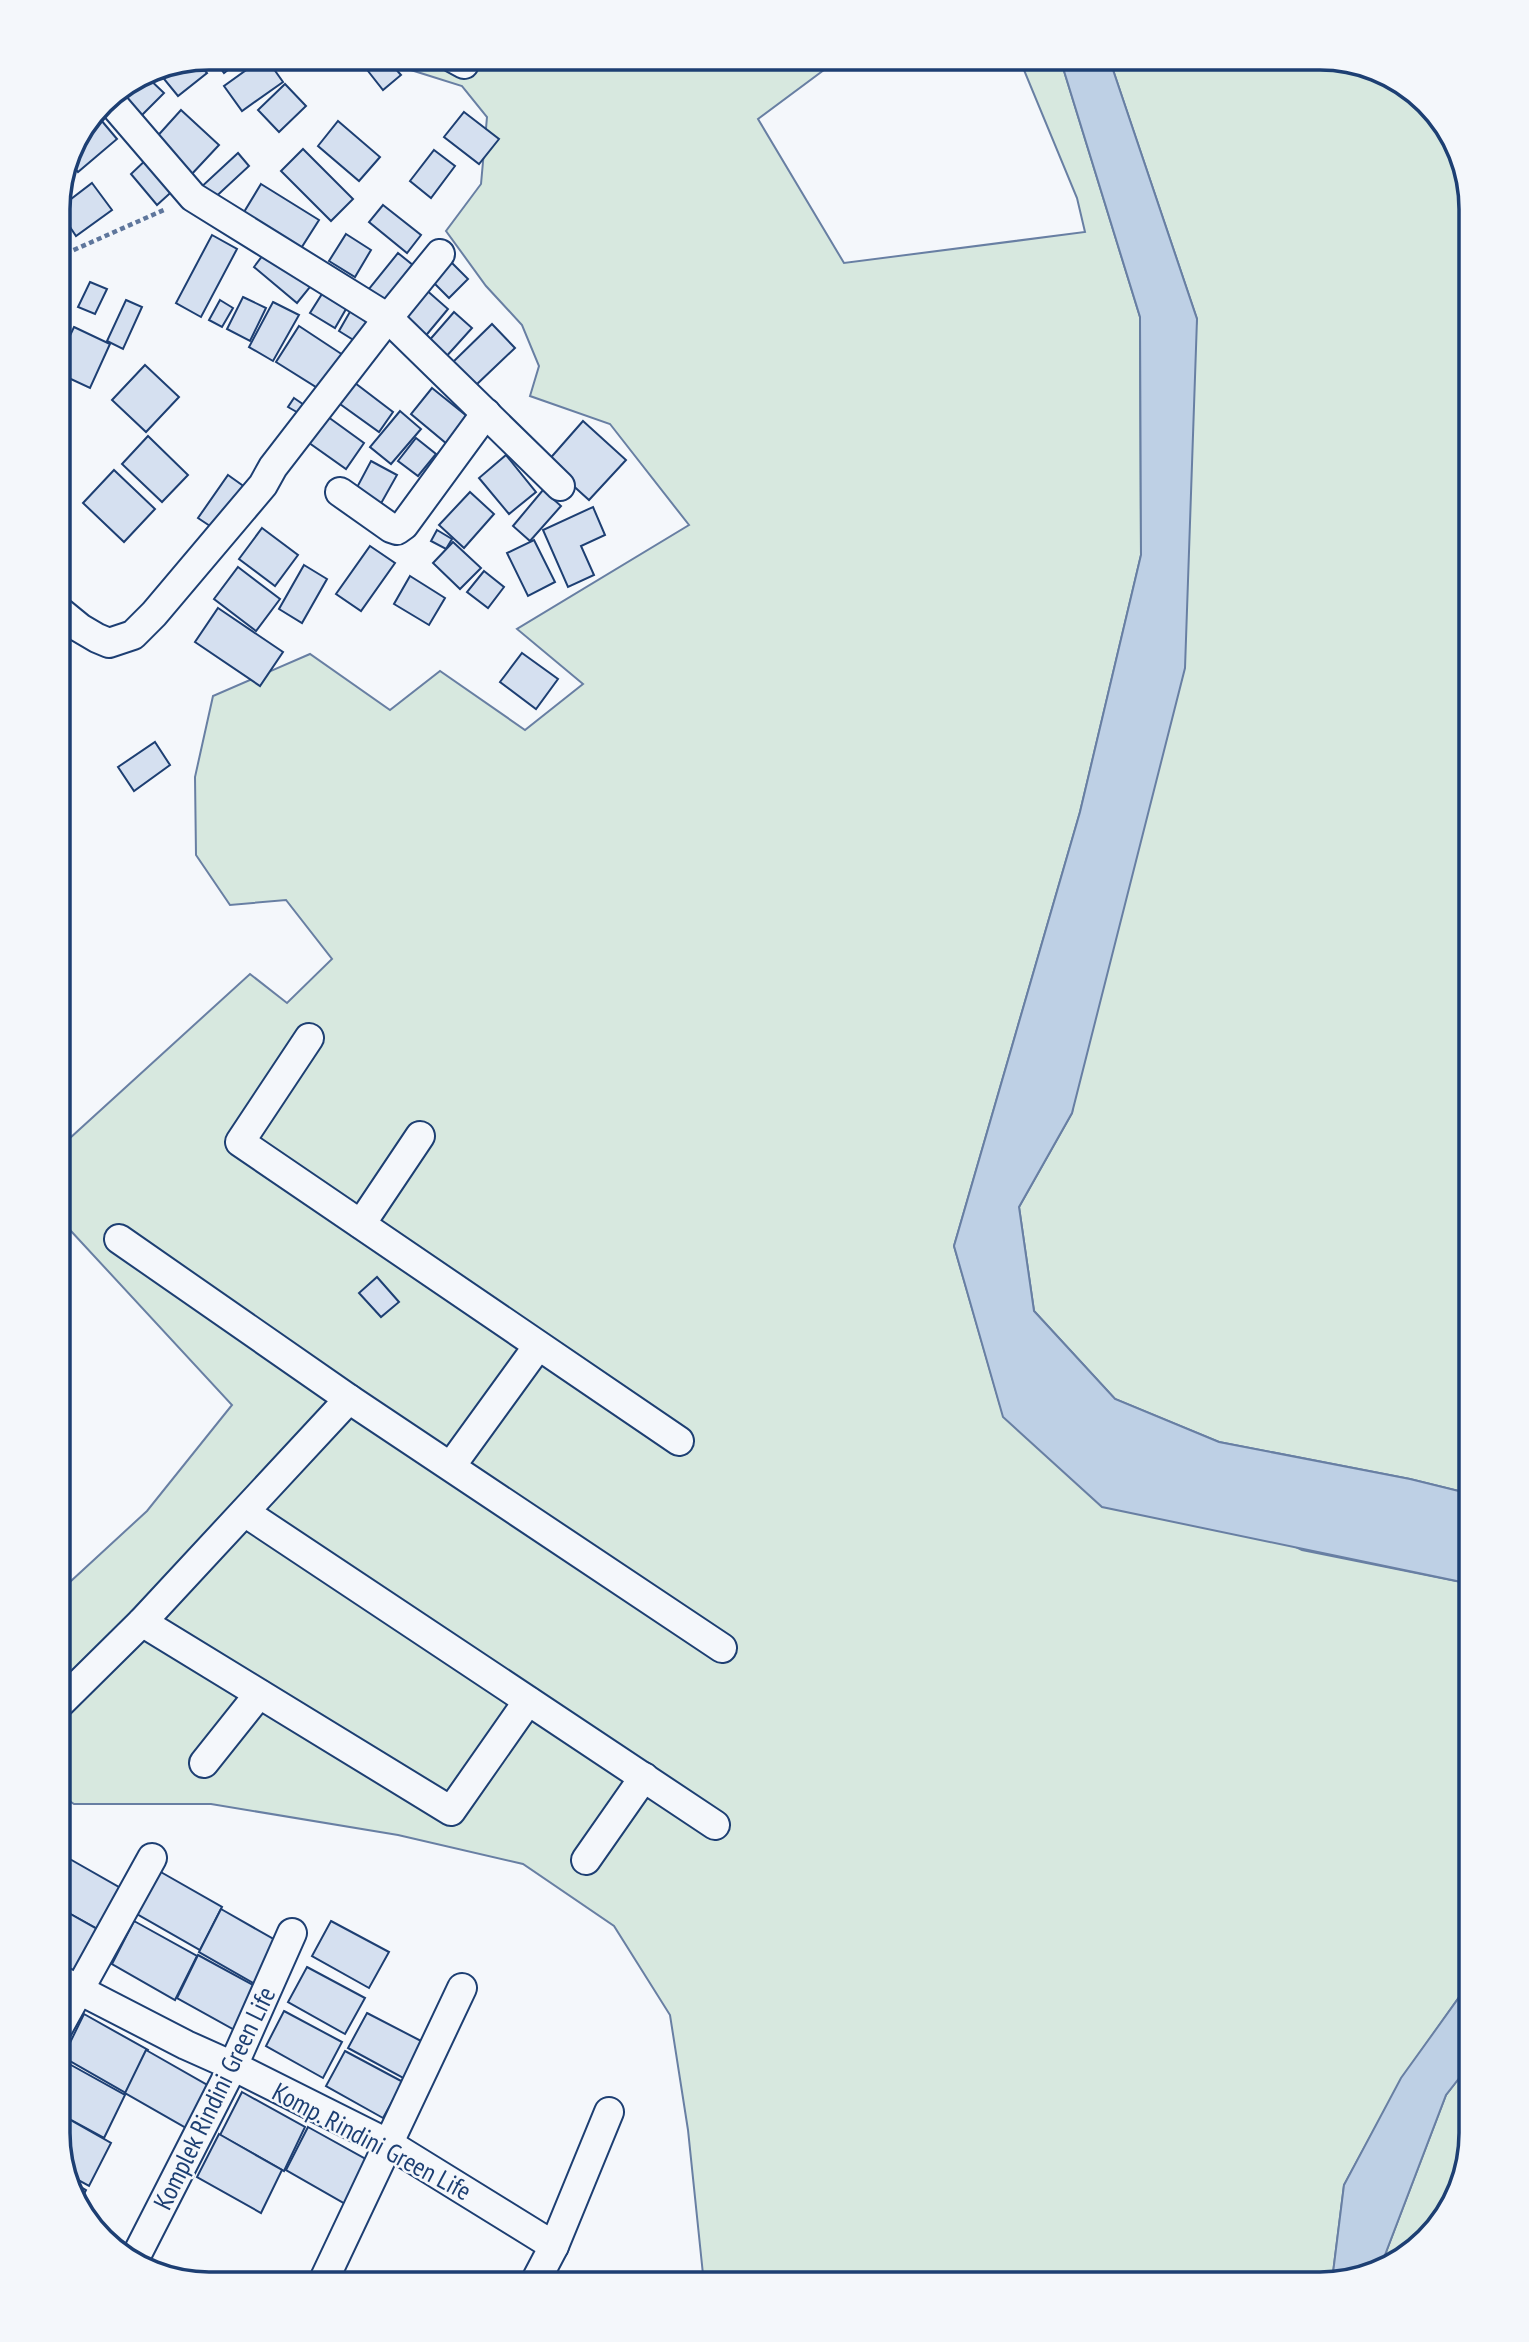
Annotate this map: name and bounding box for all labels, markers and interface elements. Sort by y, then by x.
street label: Komplek Rindini Green Life [146,1981,282,2215]
street label: Komp. Rindini Green Life [267,2075,477,2207]

